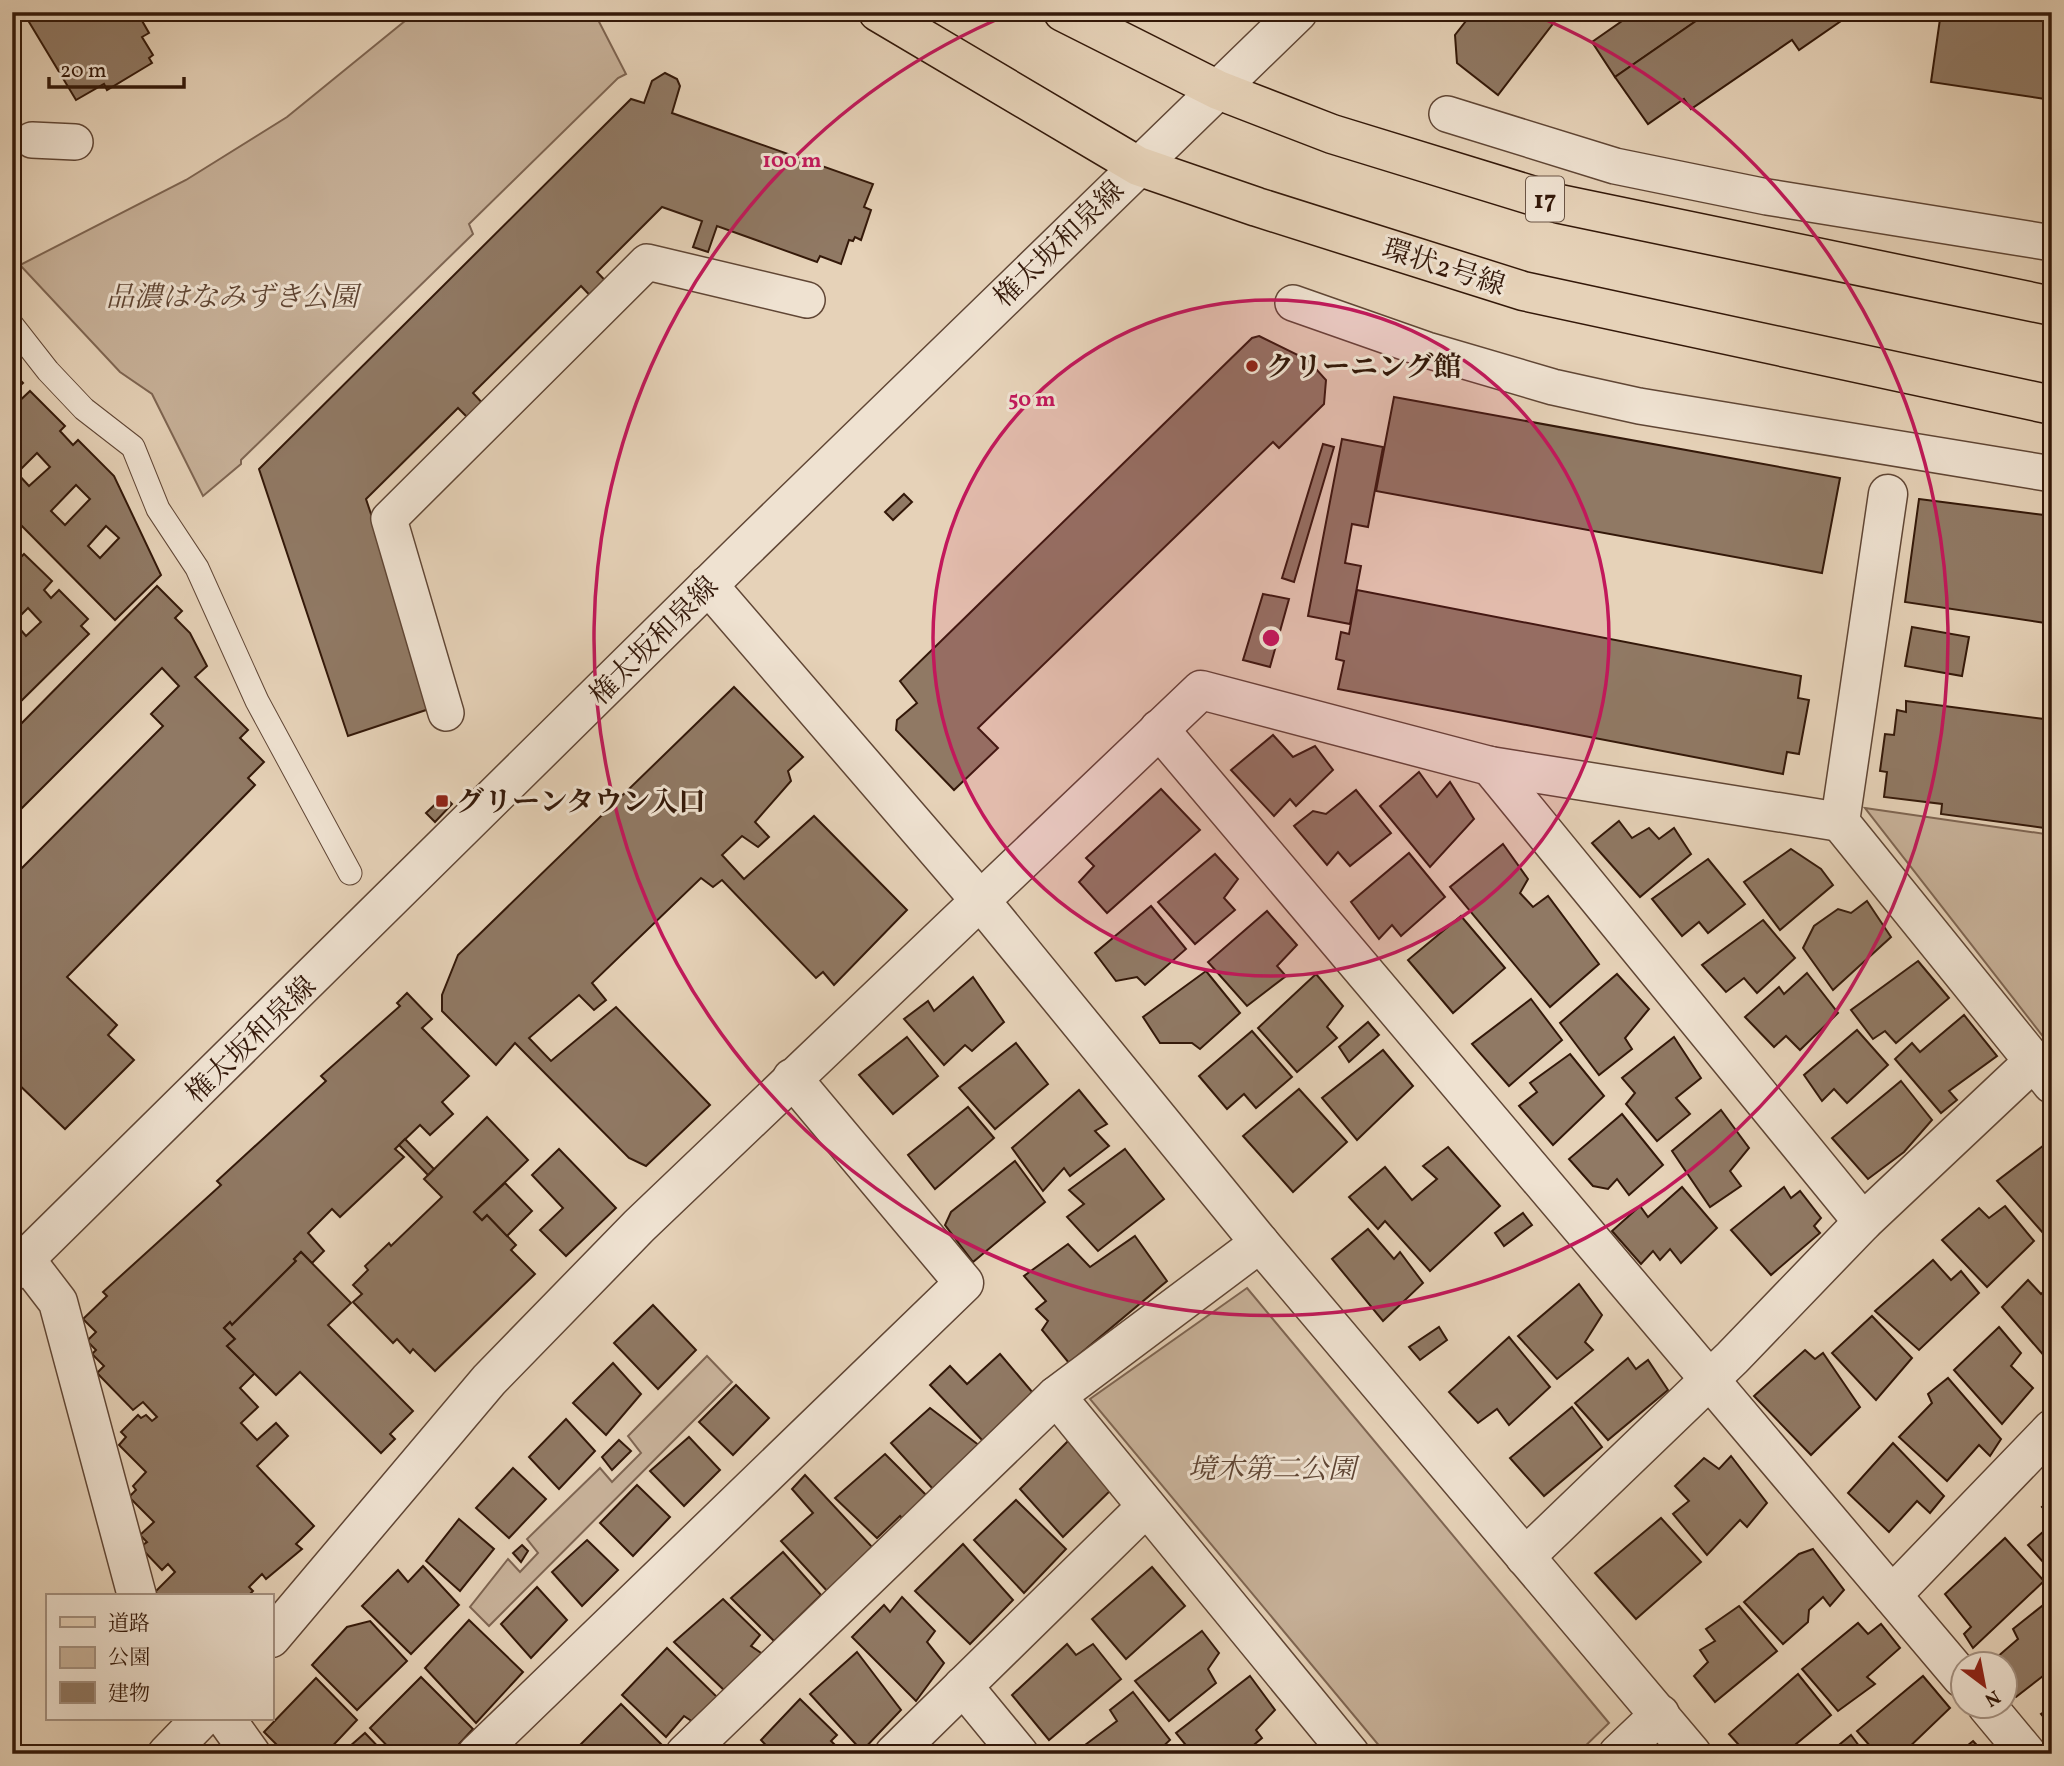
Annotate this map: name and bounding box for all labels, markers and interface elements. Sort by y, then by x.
scale bar [49,46,184,90]
text: 20 m [60,57,106,86]
text: 100 m [762,147,822,176]
street label: 権太坂和泉線 [986,172,1134,317]
road number: 17 [1526,176,1564,222]
street label: 環状2号線 [1377,230,1510,307]
park label: 品濃はなみずき公園 [106,279,362,318]
place label: クリーニング館 [1266,349,1461,388]
marker: クリーニング館 [1244,358,1260,374]
text: 50 m [1008,386,1056,415]
street label: 権太坂和泉線 [582,569,728,715]
centre of rings [1259,626,1283,650]
place label: グリーンタウン入口 [456,784,706,823]
marker: グリーンタウン入口 [434,793,450,809]
street label: 権太坂和泉線 [178,968,326,1113]
park label: 境木第二公園 [1188,1451,1360,1490]
legend [46,1594,273,1720]
text: 道路 [108,1610,150,1639]
text: 公園 [108,1644,150,1673]
north arrow [1948,1650,2018,1720]
text: 建物 [108,1680,150,1709]
text: N [1979,1683,2005,1713]

